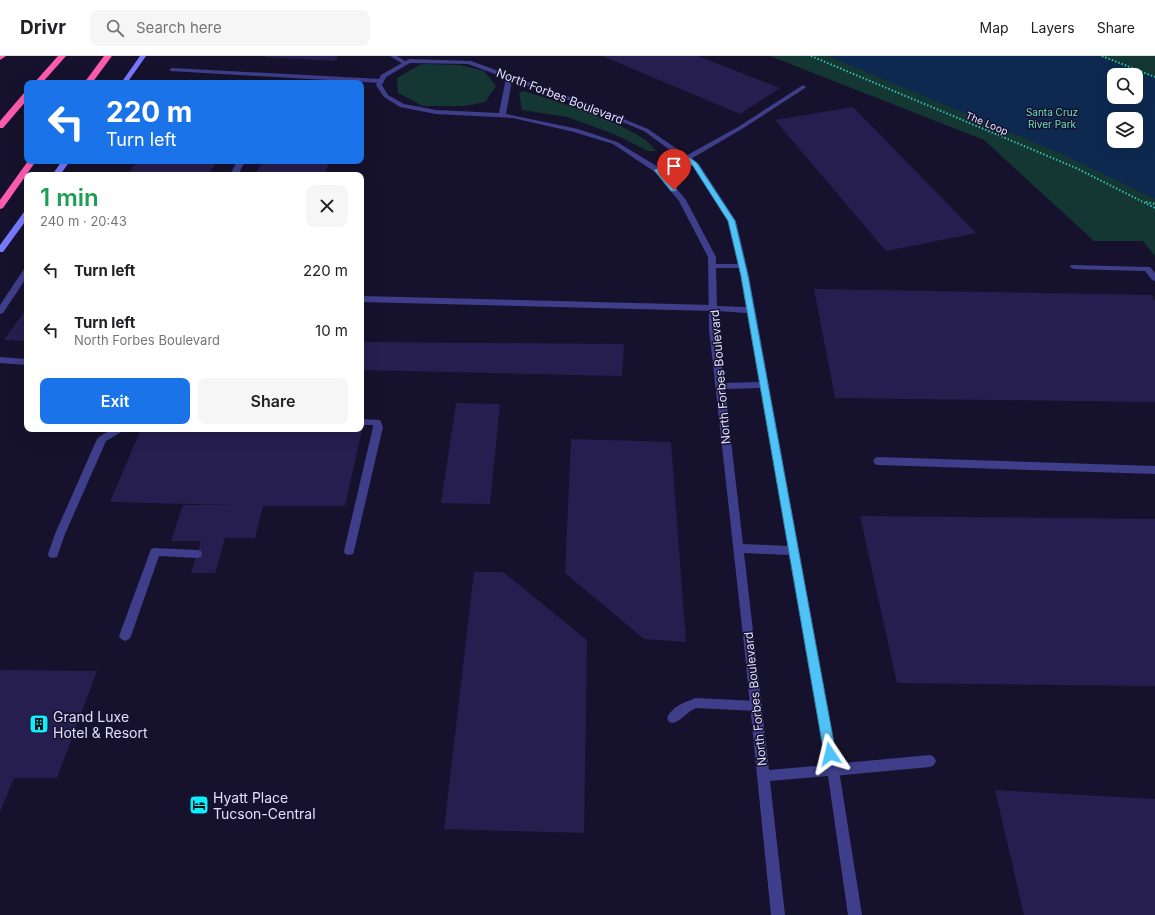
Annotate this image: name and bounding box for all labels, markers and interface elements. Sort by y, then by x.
search box [90,10,370,46]
text: Drivr [20,16,66,39]
icon: search [104,17,126,39]
text: Search here [136,18,222,37]
text: Map [980,19,1009,36]
text: Layers [1031,19,1075,36]
text: Share [1097,19,1135,36]
street label: North Forbes Boulevard [494,65,626,127]
map controls [1107,68,1143,148]
button: search [1107,68,1143,104]
text: 220 m [106,95,192,129]
icon: left [40,96,92,148]
park label: Santa Cruz River Park [1026,106,1078,130]
street label: The Loop [964,109,1010,137]
button: layers [1107,112,1143,148]
text: Turn left [106,129,176,150]
pin [657,149,691,190]
icon: arrive [663,155,685,177]
text: 1 min [40,183,99,212]
button: close [306,185,348,227]
text: 240 m · 20:43 [40,213,127,229]
icon: left [40,259,62,281]
text: Turn left [74,261,135,280]
text: 220 m [303,261,348,280]
street label: North Forbes Boulevard [707,309,733,445]
text: Turn left [74,313,135,332]
icon: left [40,319,62,341]
text: 10 m [315,321,348,340]
text: North Forbes Boulevard [74,332,220,348]
button: Exit [40,378,190,424]
button: Share [198,378,348,424]
street label: North Forbes Boulevard [740,631,770,767]
place label: Grand Luxe Hotel & Resort [53,708,148,741]
building icon: Grand Luxe Hotel & Resort [28,713,50,735]
position arrow [809,733,851,775]
place label: Hyatt Place Tucson-Central [213,789,316,822]
hotel icon: Hyatt Place Tucson-Central [188,794,210,816]

